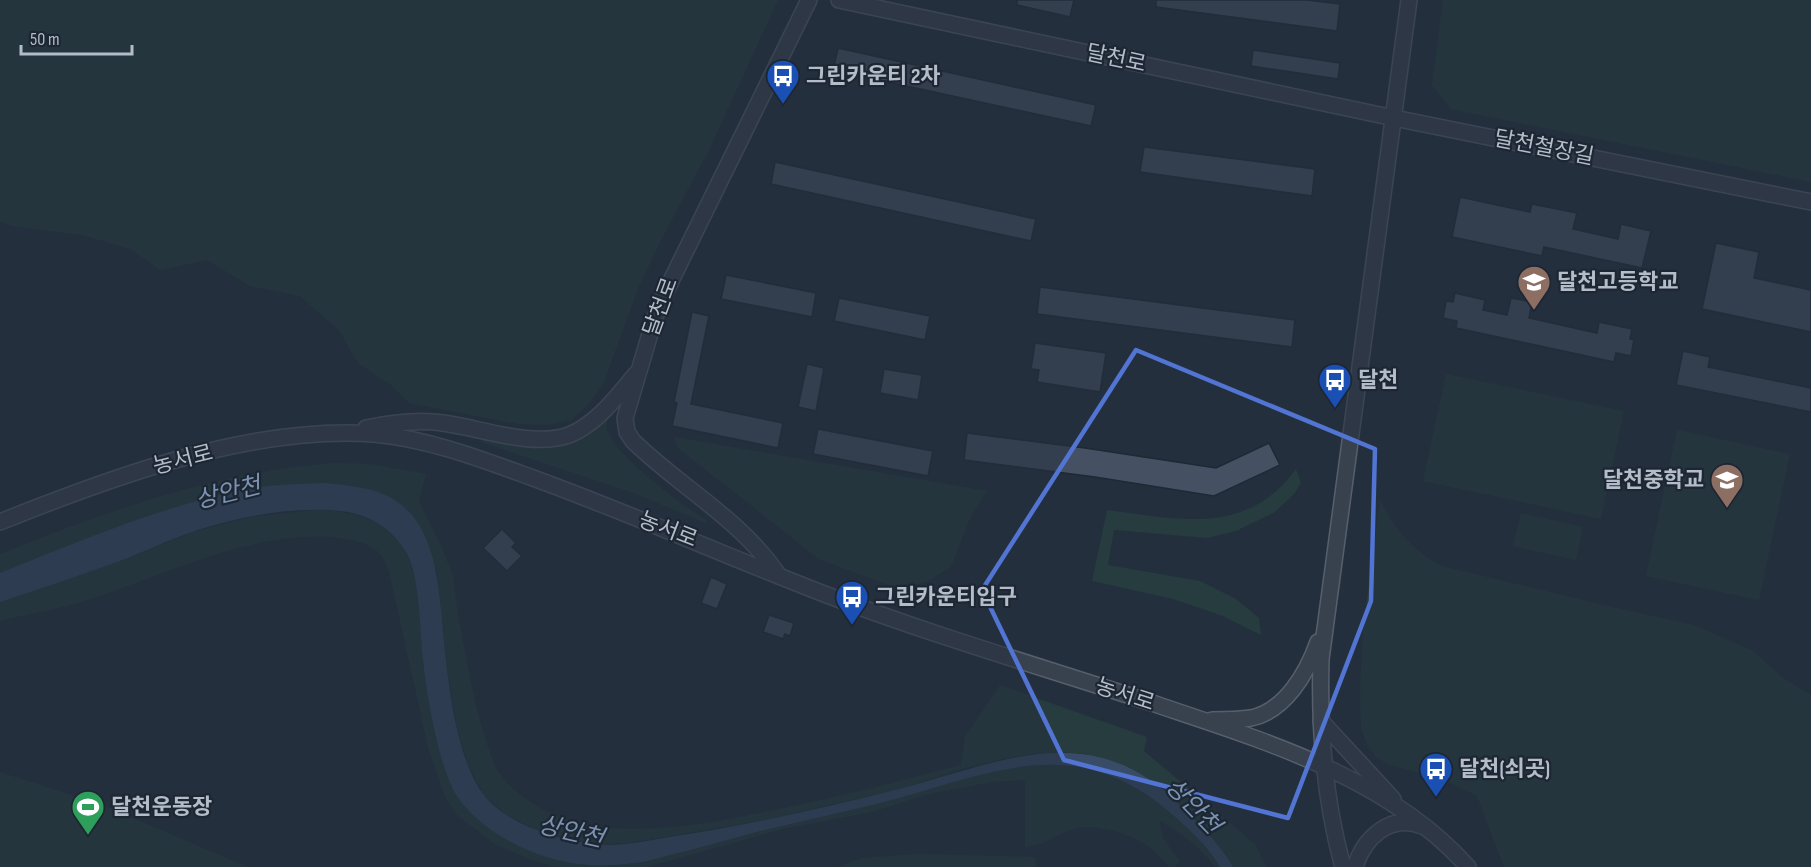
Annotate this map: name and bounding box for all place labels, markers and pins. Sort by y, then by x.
bus stop icon: 그린카운티 2차 [765,58,801,105]
place label: 그린카운티 2차 [806,63,941,90]
school or university icon: 달천고등학교 [1516,264,1552,311]
place label: 달천고등학교 [1557,269,1678,296]
bus stop icon: 달천 [1317,362,1353,409]
place label: 달천 [1358,367,1398,394]
school or university icon: 달천중학교 [1709,462,1745,509]
place label: 달천중학교 [1603,467,1704,494]
bus stop icon: 그린카운티입구 [834,579,870,626]
place label: 그린카운티입구 [875,584,1017,611]
bus stop icon: 달천(쇠곳) [1418,751,1454,798]
place label: 달천(쇠곳) [1459,756,1550,783]
sports icon: 달천운동장 [70,789,106,836]
place label: 달천운동장 [111,794,212,821]

